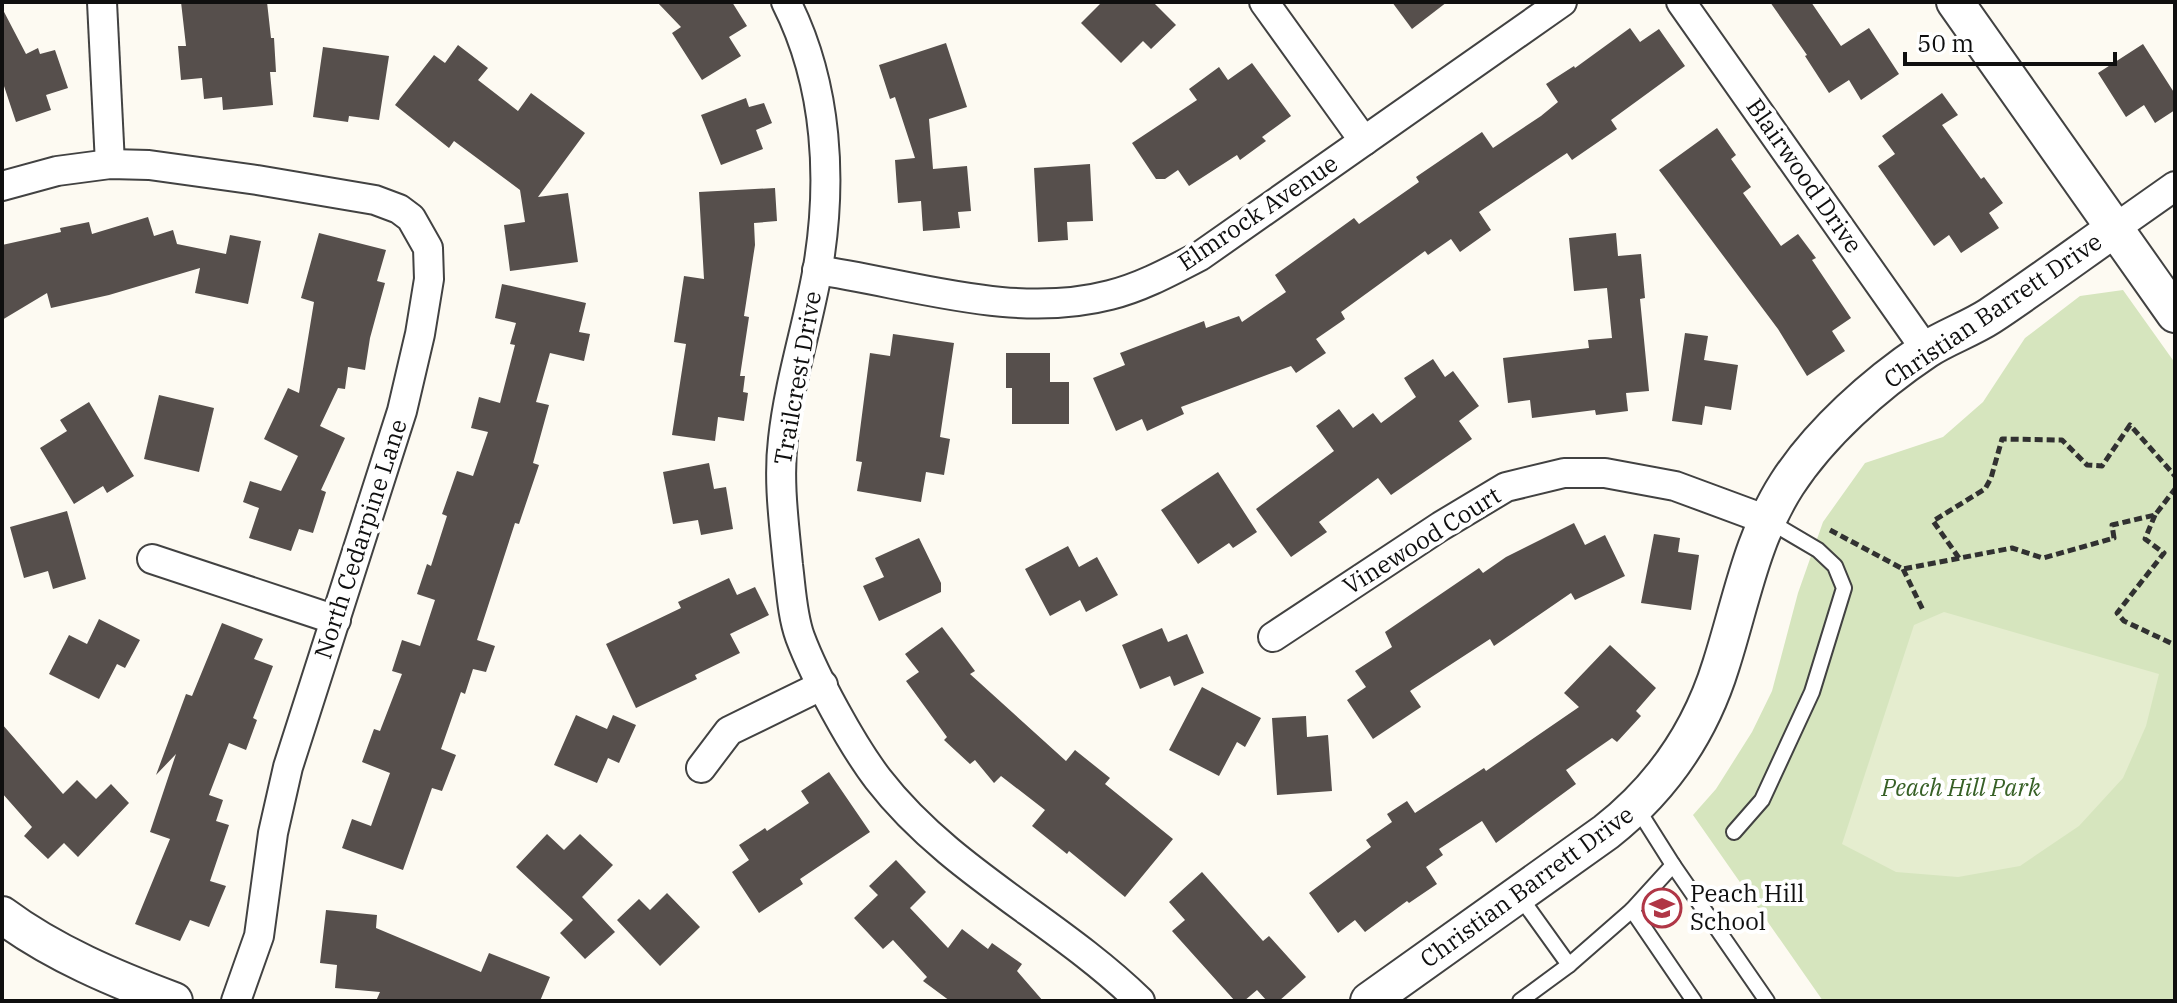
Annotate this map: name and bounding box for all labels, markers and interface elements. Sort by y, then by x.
scale bar [1905,16,2115,66]
text: 50 m [1917,27,1974,59]
street label: Blairwood Drive [1739,92,1870,259]
street label: Elmrock Avenue [1171,147,1344,277]
street label: Christian Barrett Drive [1877,225,2108,395]
street label: Trailcrest Drive [766,288,828,467]
street label: North Cedarpine Lane [306,415,414,663]
street label: Vinewood Court [1336,479,1506,602]
park label: Peach Hill Park [1880,771,2041,803]
street label: Christian Barrett Drive [1413,798,1640,975]
place label: Peach Hill School [1690,877,1805,937]
school or university icon: Peach Hill School [1641,887,1683,929]

